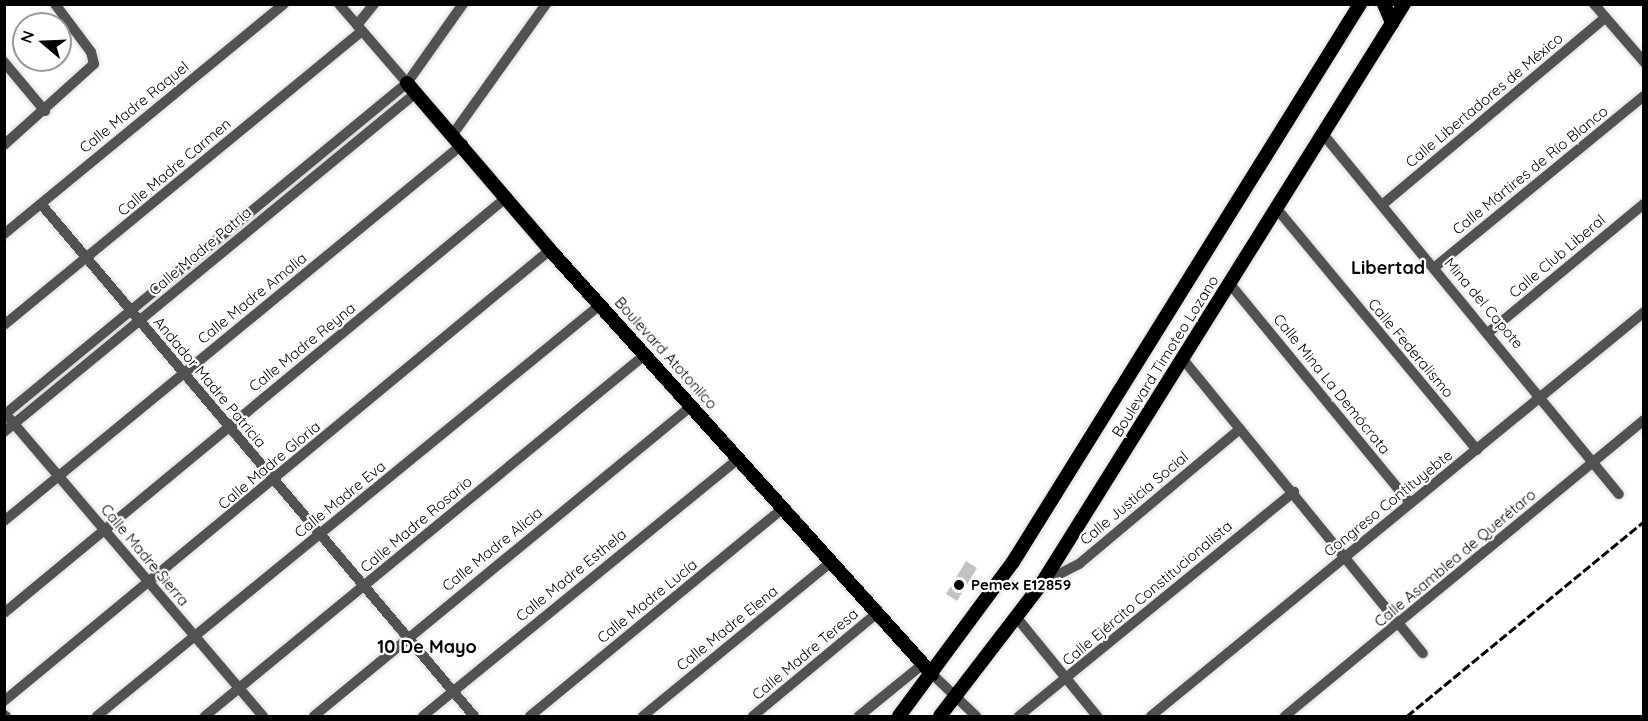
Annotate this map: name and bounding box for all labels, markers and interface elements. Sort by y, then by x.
north arrow [12,12,72,72]
text: N [15,28,38,46]
street label: Calle Libertadores de México [1402,29,1566,171]
street label: Calle Madre Raquel [76,57,192,157]
street label: Calle Mártires de Río Blanco [1449,102,1611,238]
street label: Calle Madre Carmen [114,114,234,220]
street label: Calle Madre Patria [145,203,255,299]
street label: Calle Club Liberal [1505,211,1609,301]
street label: Calle Madre Amalia [194,249,310,347]
street label: Mina del Capote [1441,254,1527,352]
district label: Libertad [1351,257,1425,279]
street label: Boulevard Timoteo Lozano [1108,272,1222,440]
street label: Boulevard Atotonilco [611,293,721,413]
street label: Calle Federalismo [1364,295,1458,401]
street label: Calle Madre Reyna [245,299,359,395]
street label: Calle Mina La Demócrata [1270,310,1394,458]
street label: Andador Madre Patricia [150,313,270,451]
street label: Calle Madre Gloria [214,417,324,513]
street label: Congreso Contituyebte [1320,446,1456,560]
street label: Calle Justicia Social [1076,447,1192,549]
street label: Calle Madre Eva [291,457,389,541]
street label: Calle Madre Rosario [357,472,475,576]
street label: Calle Asamblea de Querétaro [1371,485,1539,631]
street label: Calle Madre Sierra [97,500,193,610]
street label: Calle Madre Alicia [438,503,546,595]
street label: Calle Ejército Constitucionalista [1058,517,1236,669]
street label: Calle Madre Esthela [512,525,630,625]
street label: Calle Madre Lucía [593,555,701,647]
place label: Pemex E12859 [971,576,1071,594]
marker: Pemex E12859 [952,578,966,592]
street label: Calle Madre Elena [673,582,781,674]
street label: Calle Madre Teresa [748,604,862,704]
district label: 10 De Mayo [377,636,477,658]

